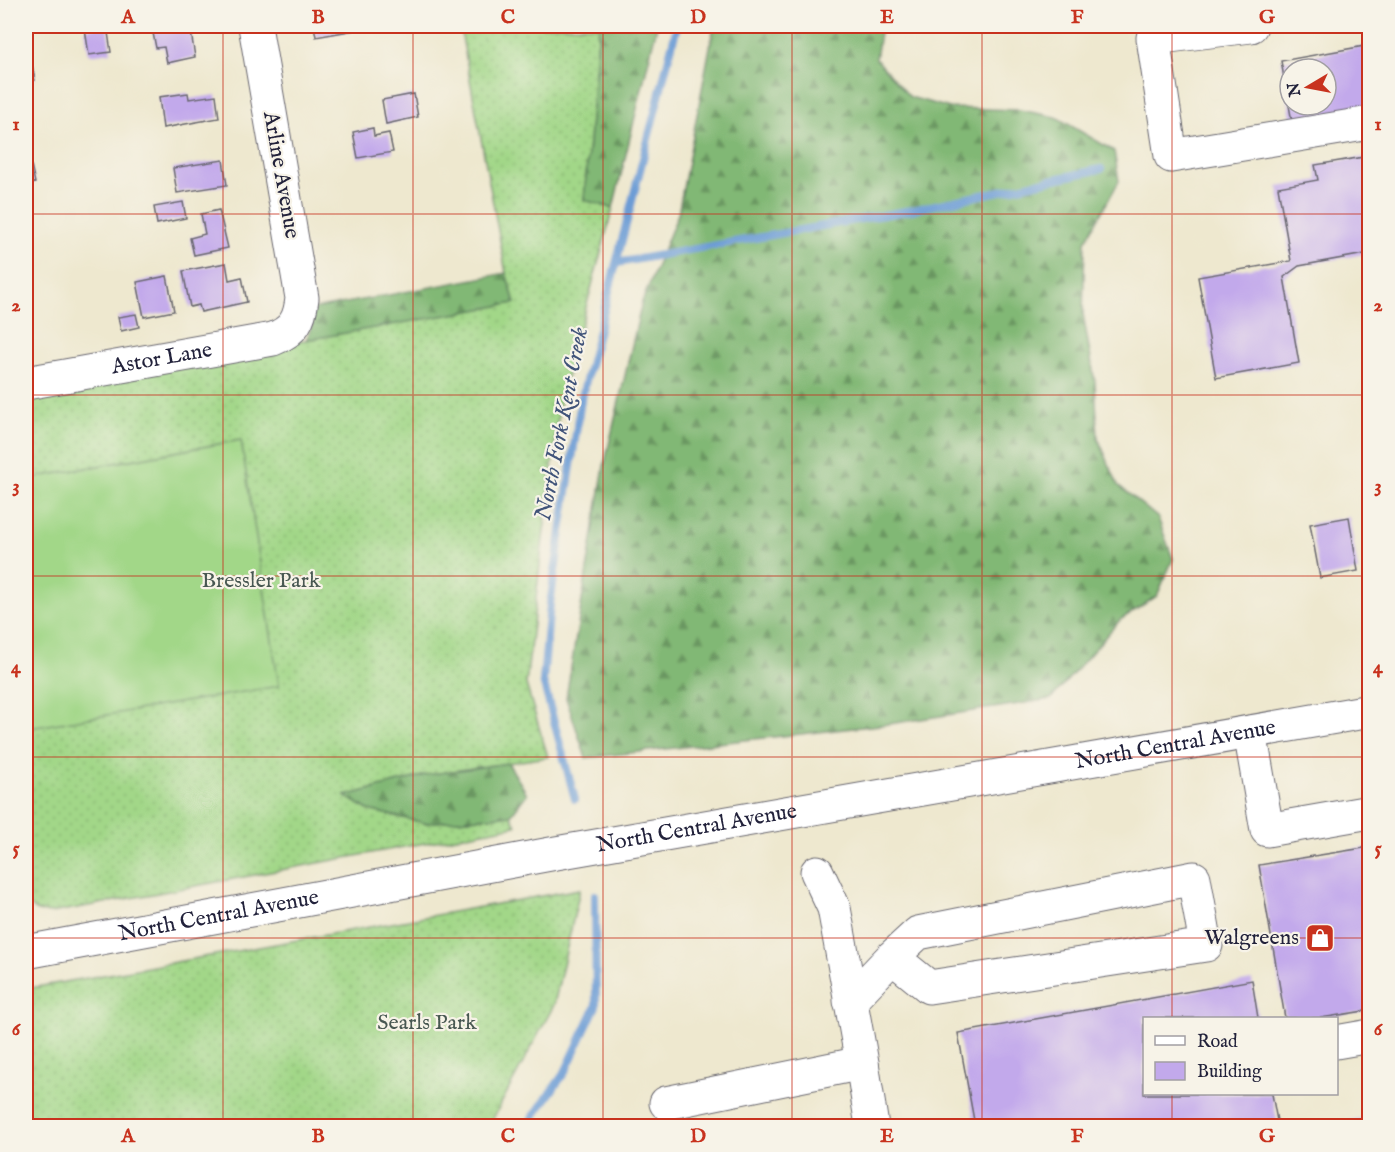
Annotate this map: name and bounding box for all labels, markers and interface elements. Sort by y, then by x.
text: A [120,5,136,30]
text: B [311,5,325,30]
text: C [501,5,515,30]
text: D [690,5,706,30]
text: E [880,5,894,30]
text: F [1071,5,1084,30]
text: G [1259,5,1276,30]
north arrow [1278,57,1338,117]
text: N [1284,81,1306,99]
street label: Arline Avenue [256,108,306,241]
text: 1 [12,112,20,137]
text: 1 [1374,112,1382,137]
text: 2 [11,293,21,318]
text: 2 [1373,293,1383,318]
water label: North Fork Kent Creek [528,324,596,523]
street label: Astor Lane [108,336,214,382]
text: 3 [12,474,20,499]
text: 3 [1374,474,1382,499]
park label: Bressler Park [202,567,321,595]
text: 4 [11,655,22,680]
text: 4 [1373,655,1384,680]
street label: North Central Avenue [1073,714,1278,776]
street label: North Central Avenue [594,797,799,860]
text: 5 [12,836,20,861]
text: 5 [1374,836,1382,861]
street label: North Central Avenue [116,884,321,948]
shop icon: Walgreens [1304,922,1336,954]
place label: Walgreens [1204,924,1299,952]
park label: Searls Park [377,1009,477,1037]
text: 6 [12,1017,22,1042]
legend [1143,1017,1338,1095]
text: 6 [1374,1017,1384,1042]
text: Road [1197,1031,1238,1054]
text: Building [1197,1061,1262,1084]
text: A [120,1124,136,1149]
text: B [311,1124,325,1149]
text: C [501,1124,515,1149]
text: D [690,1124,706,1149]
text: E [880,1124,894,1149]
text: F [1071,1124,1084,1149]
text: G [1259,1124,1276,1149]

